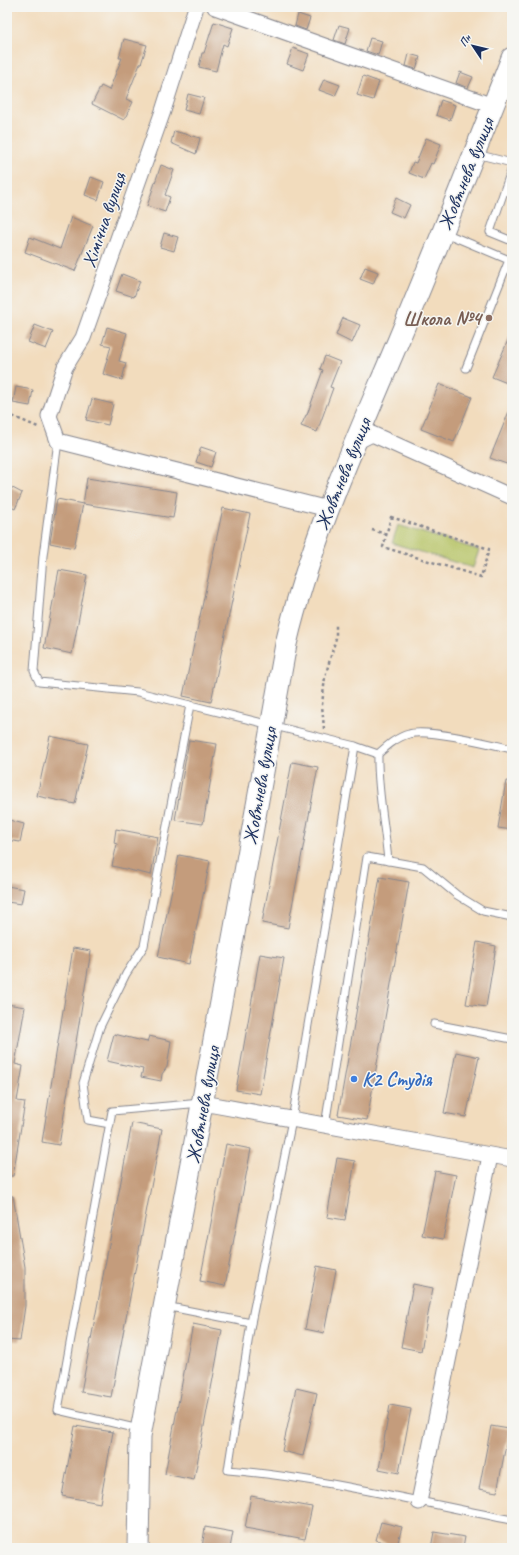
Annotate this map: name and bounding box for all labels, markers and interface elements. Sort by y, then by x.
north arrow [453,26,493,66]
text: Пн [456,31,474,49]
street label: Жовтнева вулиця [432,112,501,234]
street label: Хімічна вулиця [76,169,132,271]
place label: Школа №4 [403,306,484,331]
marker: Школа №4 [484,313,494,323]
street label: Жовтнева вулиця [309,412,378,534]
street label: Жовтнева вулиця [237,723,283,847]
street label: Жовтнева вулиця [180,1042,226,1166]
place label: К2 Студiя [362,1067,433,1092]
marker: К2 Студiя [349,1074,359,1084]

